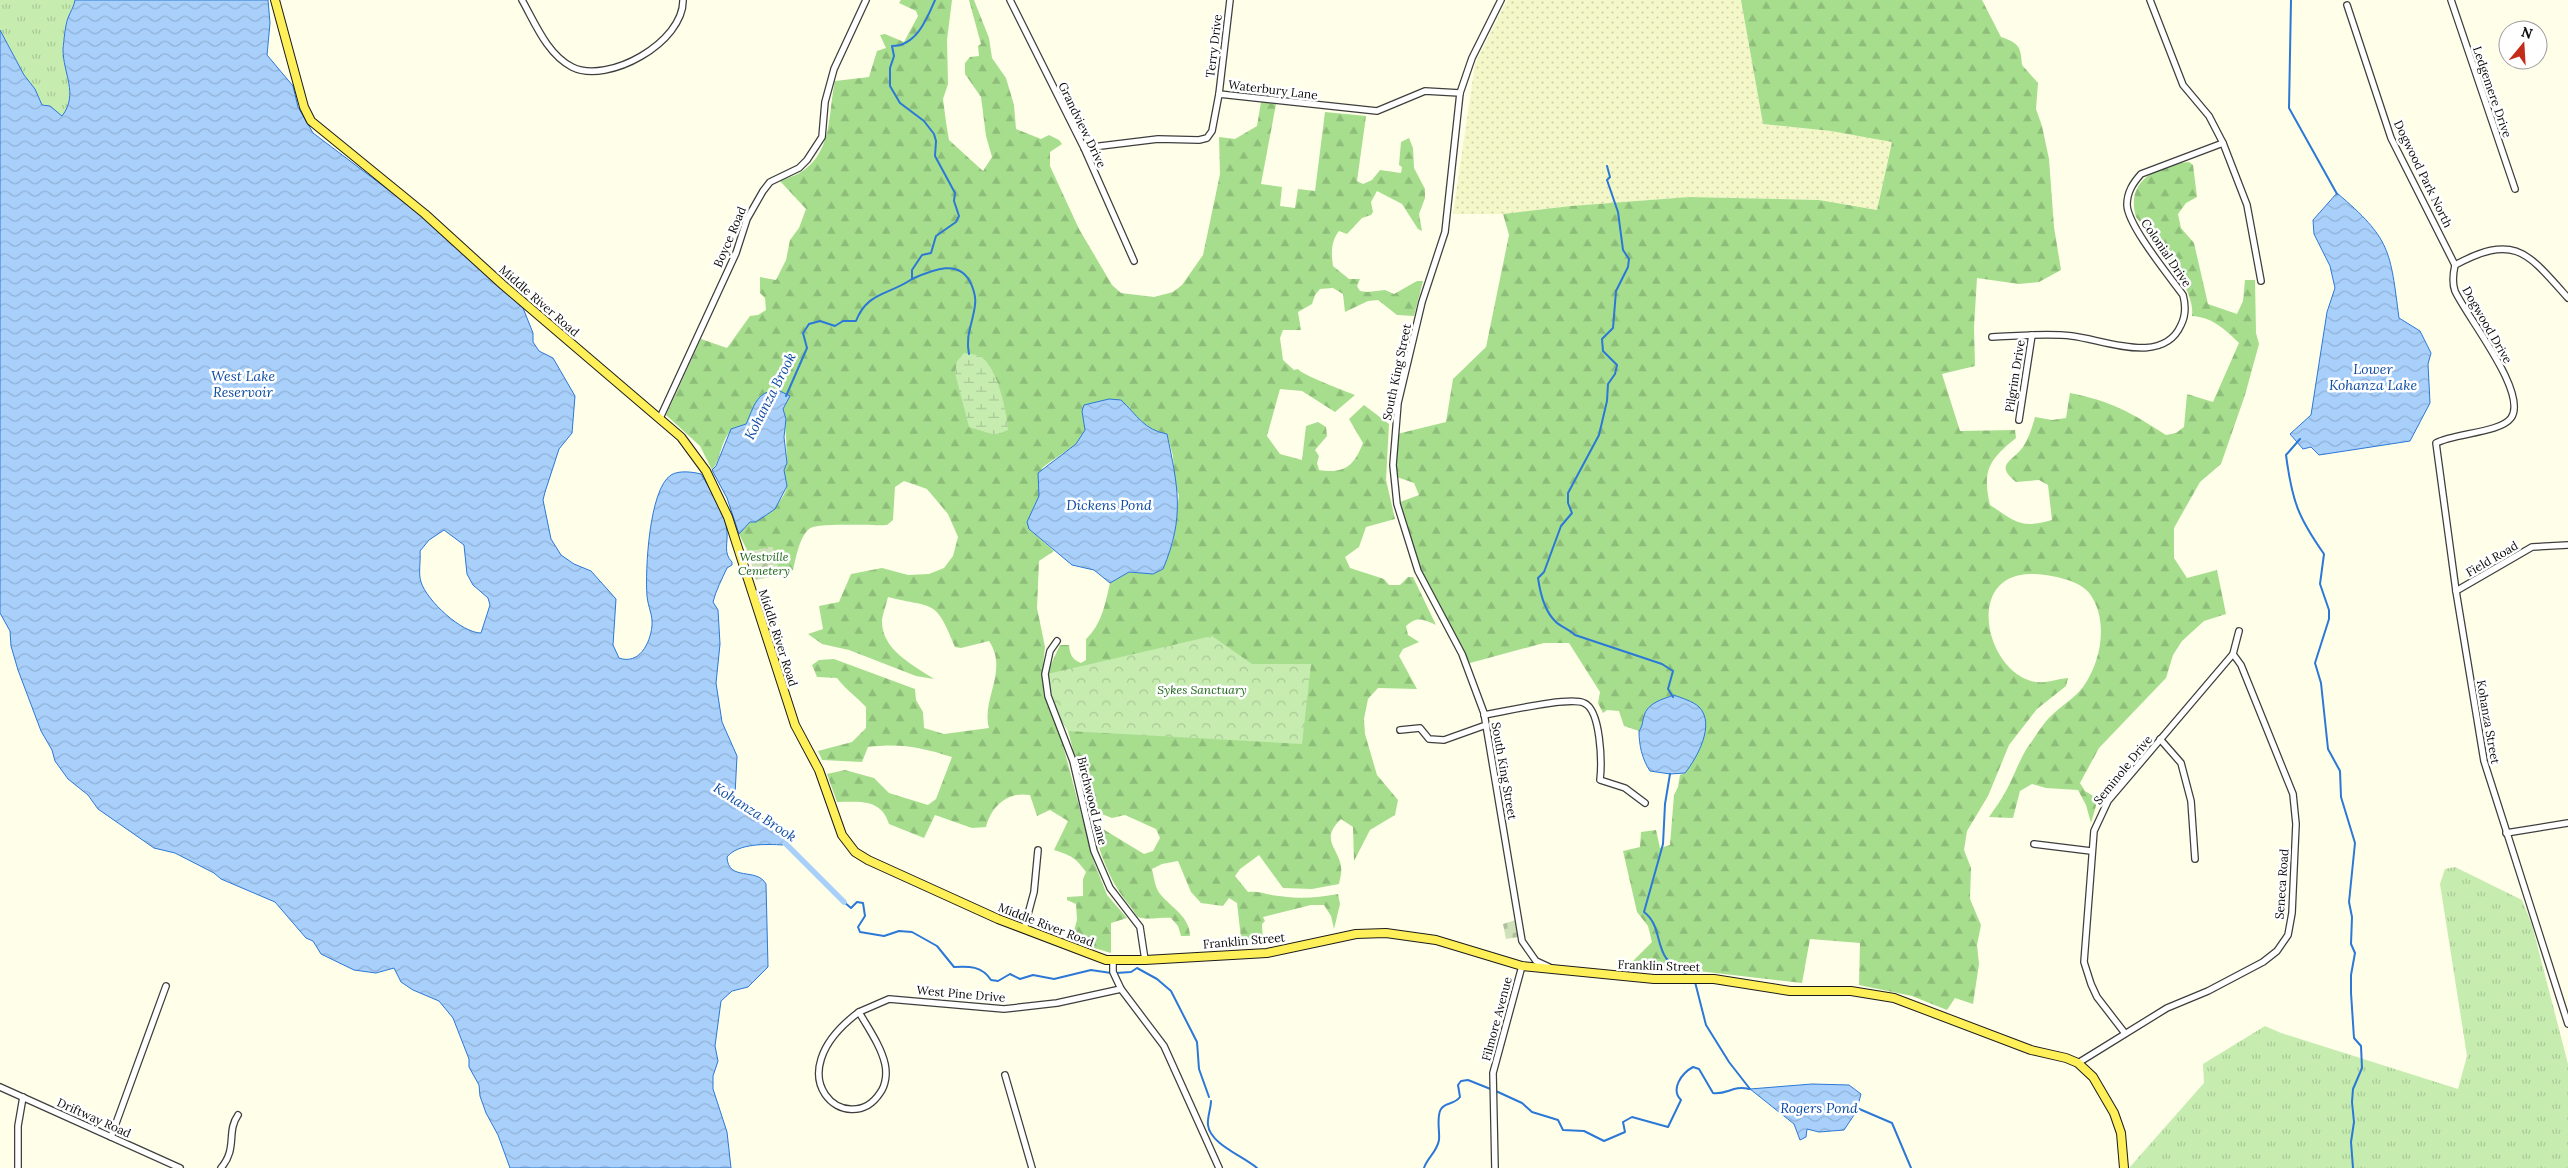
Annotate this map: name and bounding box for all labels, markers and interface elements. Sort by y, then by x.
street label: Terry Drive [1202,13,1225,78]
north arrow [2498,20,2548,70]
text: N [2519,22,2535,43]
street label: Ledgemere Drive [2470,44,2515,140]
street label: Waterbury Lane [1227,77,1319,102]
street label: Grandview Drive [1055,79,1110,171]
street label: Dogwood Park North [2391,118,2456,230]
street label: Boyce Road [710,204,749,269]
street label: Colonial Drive [2138,216,2195,290]
street label: Middle River Road [496,262,582,340]
street label: Dogwood Drive [2459,284,2516,366]
street label: South King Street [1379,322,1414,422]
street label: Pilgrim Drive [2001,338,2028,413]
water label: Kohanza Brook [740,349,800,443]
water label: Lower Kohanza Lake [2329,360,2417,394]
water label: West Lake Reservoir [211,367,275,401]
water label: Dickens Pond [1066,496,1152,514]
street label: Field Road [2463,538,2521,580]
park label: Westville Cemetery [738,549,790,578]
street label: Middle River Road [756,587,801,688]
street label: Kohanza Street [2474,679,2503,766]
park label: Sykes Sanctuary [1157,682,1247,697]
street label: South King Street [1489,721,1521,821]
street label: Seminole Drive [2090,732,2155,807]
street label: Birchwood Lane [1074,755,1111,847]
water label: Kohanza Brook [710,779,800,845]
street label: Seneca Road [2272,848,2291,920]
street label: Middle River Road [996,899,1096,950]
street label: Franklin Street [1202,929,1286,952]
street label: Franklin Street [1617,957,1701,974]
street label: Filmore Avenue [1478,975,1515,1063]
street label: West Pine Drive [916,982,1006,1005]
street label: Driftway Road [55,1095,134,1141]
water label: Rogers Pond [1780,1099,1858,1117]

